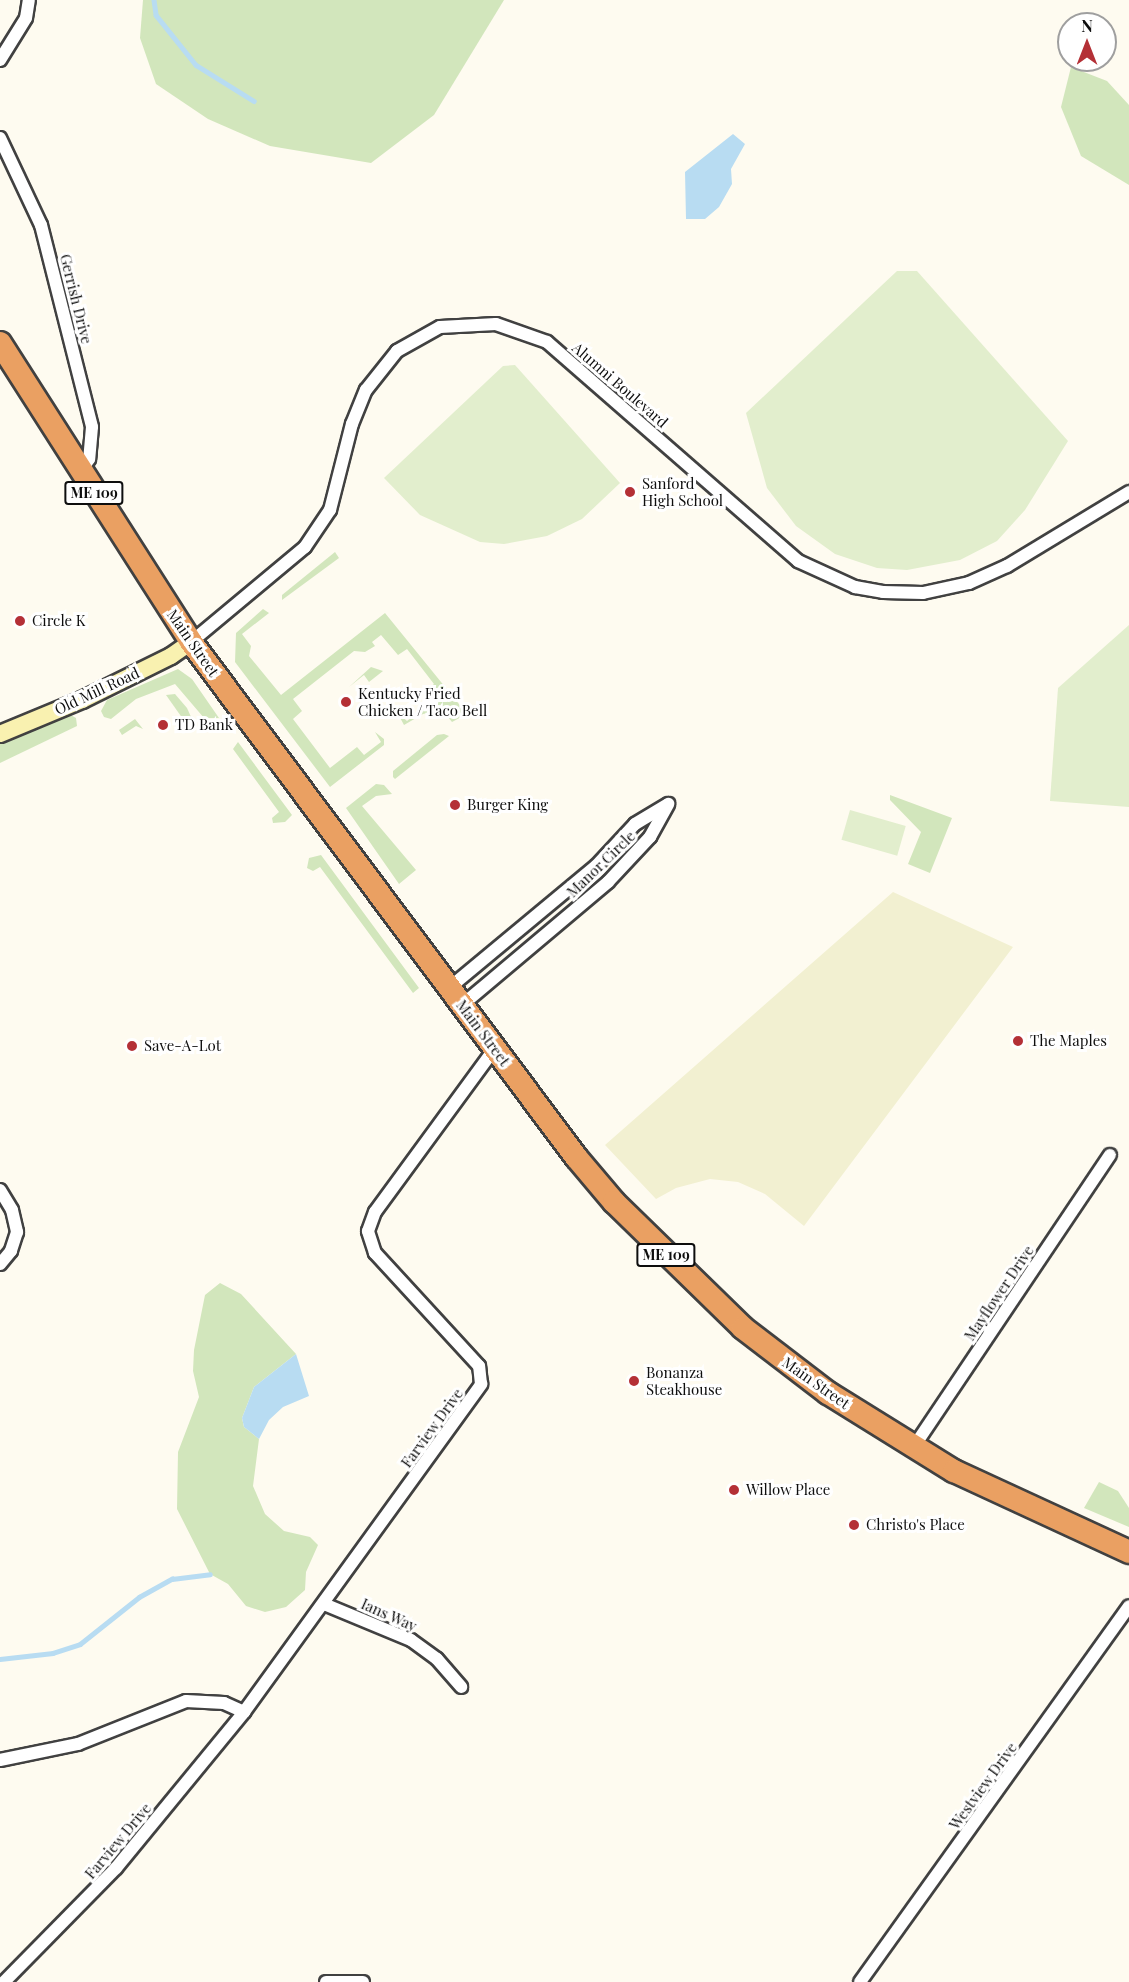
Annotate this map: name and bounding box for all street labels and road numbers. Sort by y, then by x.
street label: Gerrish Drive [56,252,96,346]
street label: Alumni Boulevard [569,339,671,431]
road number: ME 109 [64,482,124,504]
street label: Main Street [163,606,223,680]
street label: Old Mill Road [52,664,142,718]
street label: Manor Circle [563,827,639,901]
street label: Main Street [452,997,514,1069]
street label: Mayflower Drive [960,1242,1038,1344]
road number: ME 109 [636,1244,696,1266]
street label: Main Street [779,1353,853,1413]
street label: Farview Drive [397,1385,467,1471]
street label: Ians Way [358,1595,420,1635]
street label: Westview Drive [945,1739,1021,1833]
street label: Farview Drive [81,1799,155,1883]

